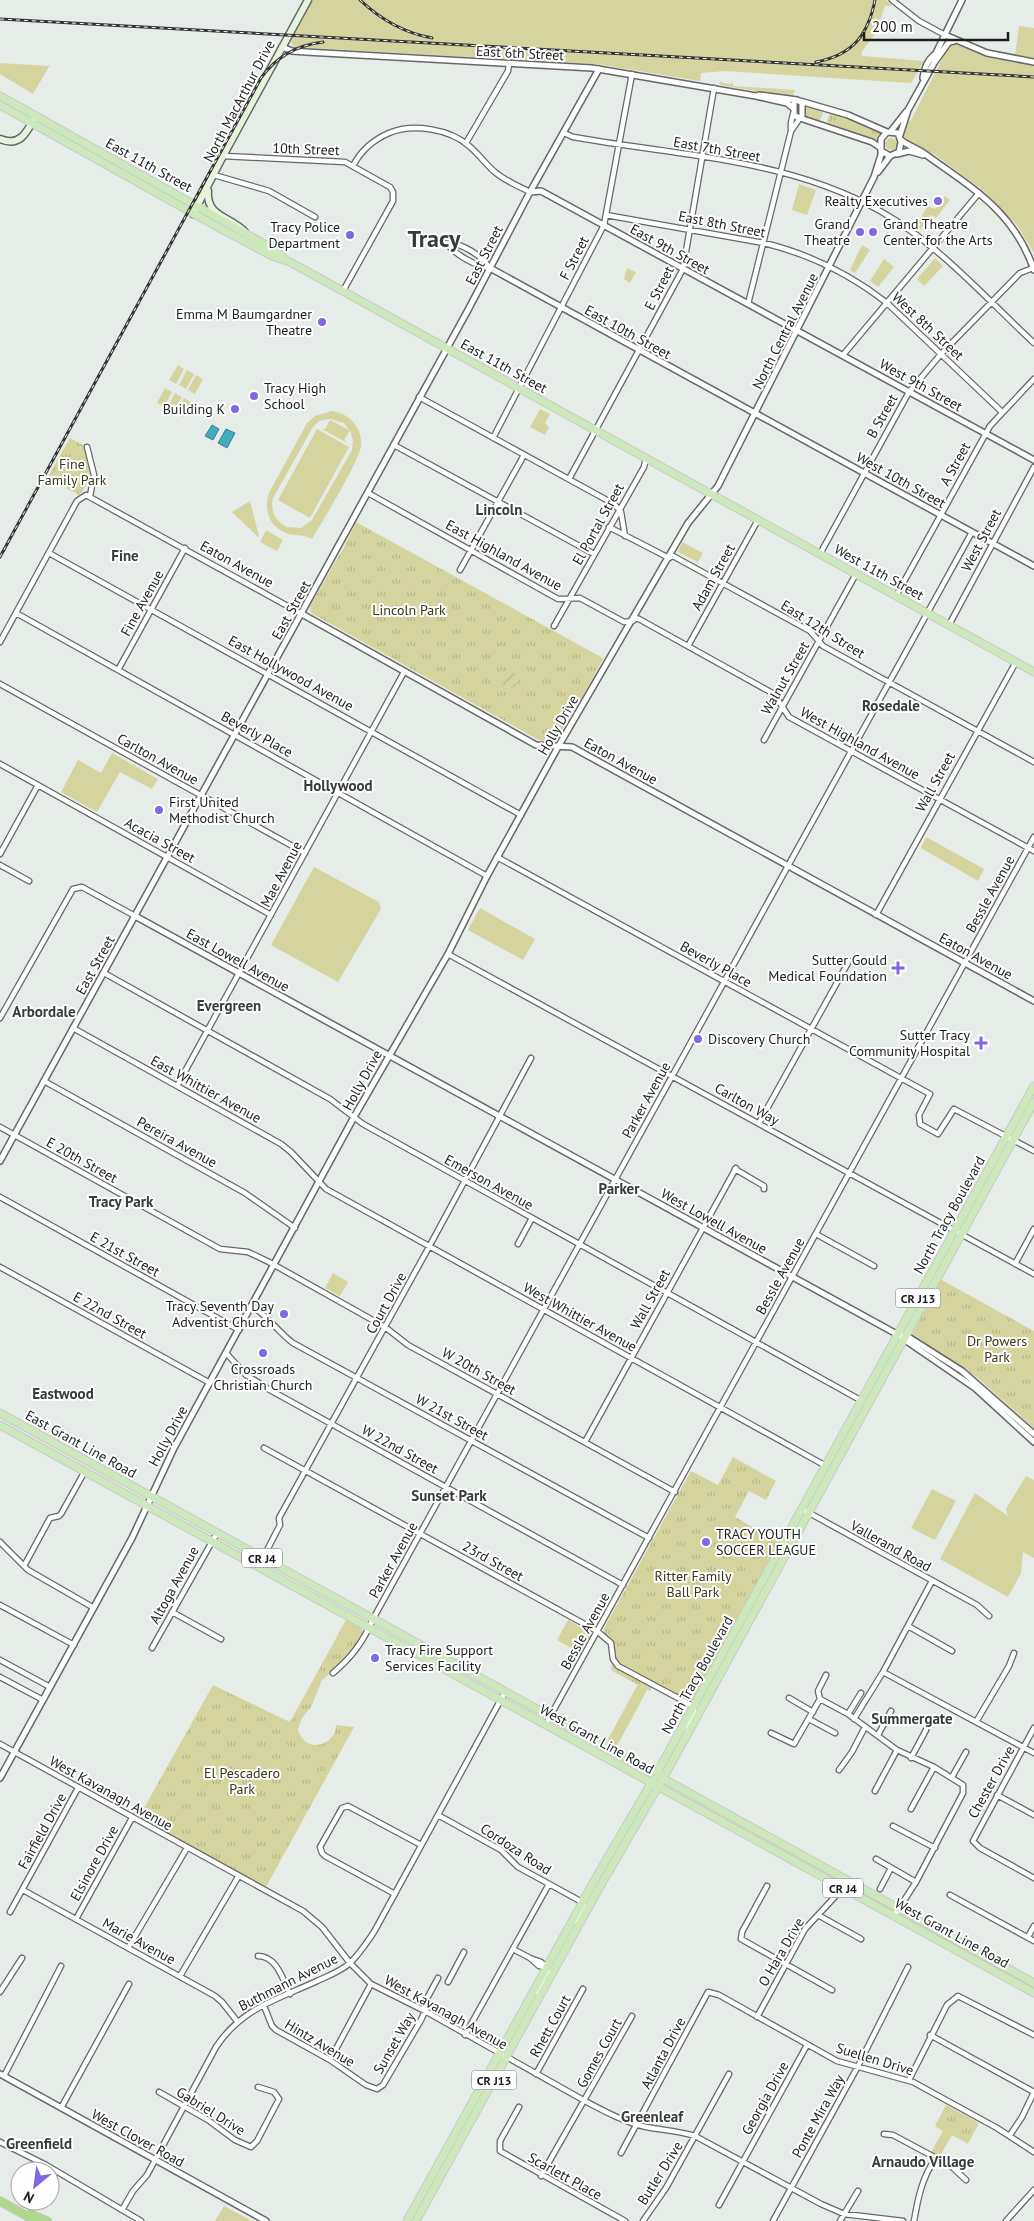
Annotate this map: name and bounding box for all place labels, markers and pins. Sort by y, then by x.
place label: Realty Executives [824,192,928,210]
marker: Realty Executives [932,195,944,207]
place label: Grand Theatre [804,215,850,249]
place label: Grand Theatre Center for the Arts [883,215,993,249]
place label: Tracy Police Department [268,218,340,252]
marker: Grand Theatre [854,226,866,238]
marker: Grand Theatre Center for the Arts [867,226,879,238]
marker: Tracy Police Department [344,229,356,241]
place label: Emma M Baumgardner Theatre [176,305,312,339]
marker: Emma M Baumgardner Theatre [316,316,328,328]
place label: Tracy High School [264,379,326,413]
marker: Tracy High School [248,390,260,402]
place label: Building K [163,400,225,418]
marker: Building K [229,403,241,415]
place label: First United Methodist Church [169,793,275,827]
marker: First United Methodist Church [153,804,165,816]
place label: Sutter Gould Medical Foundation [768,951,887,985]
marker: Sutter Gould Medical Foundation [891,961,905,975]
place label: Sutter Tracy Community Hospital [849,1026,970,1060]
place label: Discovery Church [708,1030,810,1048]
marker: Discovery Church [692,1033,704,1045]
marker: Sutter Tracy Community Hospital [974,1036,988,1050]
place label: Tracy Seventh Day Adventist Church [166,1297,274,1331]
marker: Tracy Seventh Day Adventist Church [278,1308,290,1320]
marker: Crossroads Christian Church [257,1347,269,1359]
place label: Crossroads Christian Church [214,1360,312,1394]
place label: TRACY YOUTH SOCCER LEAGUE [716,1525,816,1559]
marker: TRACY YOUTH SOCCER LEAGUE [700,1536,712,1548]
place label: Tracy Fire Support Services Facility [385,1641,493,1675]
marker: Tracy Fire Support Services Facility [369,1652,381,1664]

